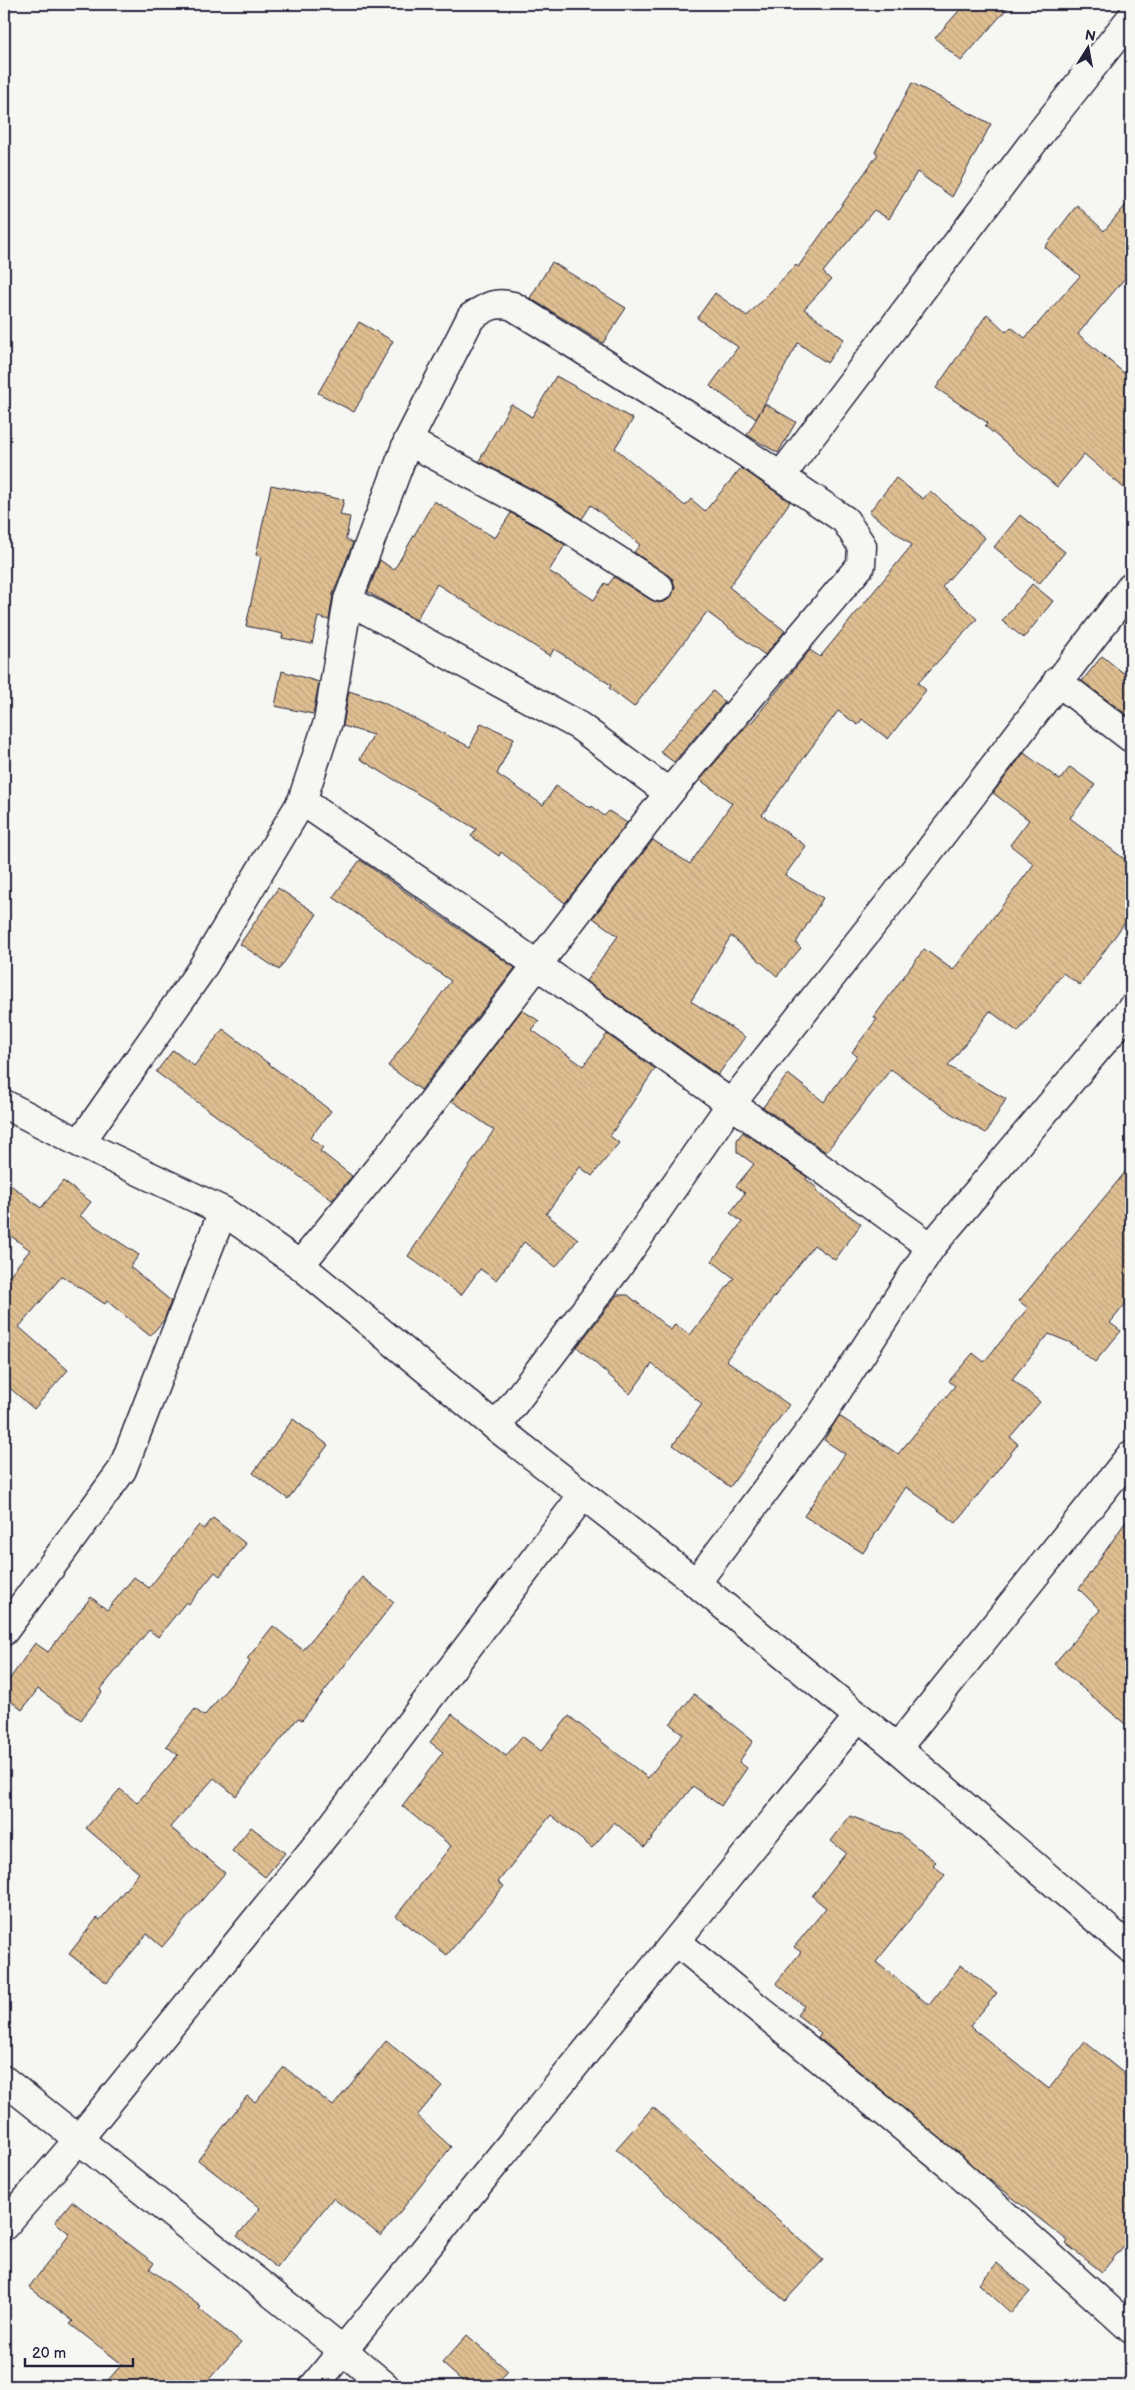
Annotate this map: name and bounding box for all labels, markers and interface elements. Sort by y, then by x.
north arrow [1062,22,1112,72]
text: N [1084,26,1097,45]
scale bar [25,2335,132,2367]
text: 20 m [32,2344,66,2363]

